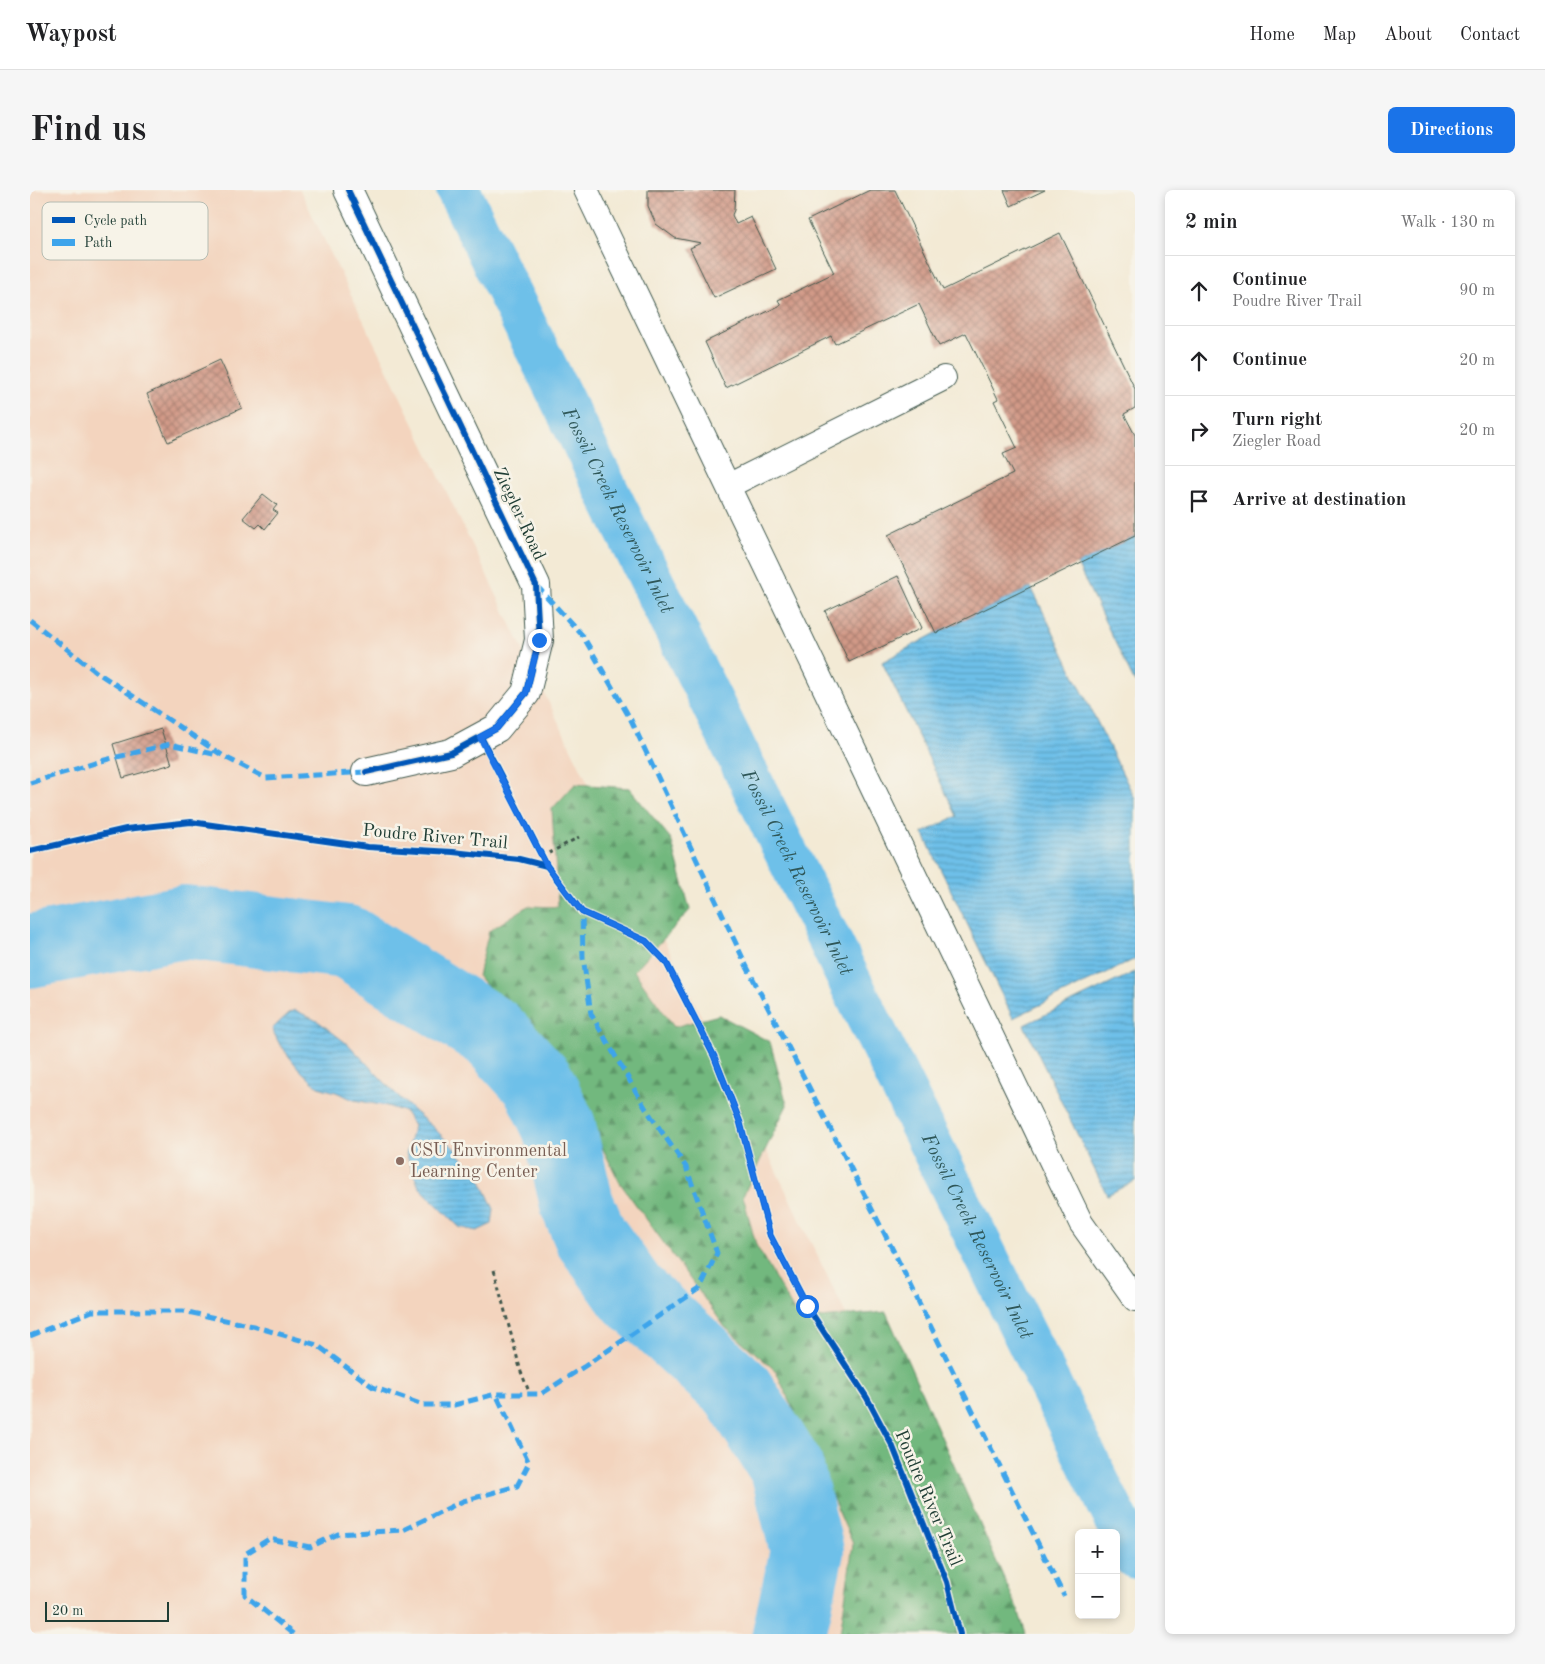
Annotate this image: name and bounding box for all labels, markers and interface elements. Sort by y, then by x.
text: Waypost [25,23,117,47]
text: Home [1249,26,1295,44]
text: Map [1323,26,1356,44]
text: About [1384,26,1432,44]
text: Contact [1460,26,1520,44]
button: Directions [1388,107,1515,153]
text: Find us [30,113,146,148]
legend [42,202,208,260]
text: 2 min [1185,212,1238,233]
text: Cycle path [84,214,147,228]
text: Walk · 130 m [1400,215,1495,231]
text: Path [84,236,113,250]
text: Continue [1232,271,1307,290]
icon: ahead [1185,277,1213,305]
text: 90 m [1459,283,1495,299]
text: Poudre River Trail [1232,294,1362,310]
icon: ahead [1185,347,1213,375]
text: Continue [1232,351,1307,370]
text: 20 m [1459,353,1495,369]
water label: Fossil Creek Reservoir Inlet [558,404,676,618]
text: Turn right [1232,411,1322,430]
icon: right [1185,417,1213,445]
text: 20 m [1459,423,1495,439]
text: Ziegler Road [1232,434,1321,450]
street label: Ziegler Road [490,465,548,563]
icon: arrive [1185,487,1213,515]
text: Arrive at destination [1232,491,1406,510]
route end [528,629,551,652]
water label: Fossil Creek Reservoir Inlet [737,766,855,980]
street label: Poudre River Trail [362,822,509,852]
water label: Fossil Creek Reservoir Inlet [917,1130,1036,1343]
place label: CSU Environmental Learning Center [410,1142,567,1181]
marker: CSU Environmental Learning Center [394,1155,406,1167]
route start [796,1295,819,1318]
street label: Poudre River Trail [891,1427,965,1569]
map controls [1075,1529,1120,1619]
button: + [1075,1529,1120,1574]
button: − [1075,1574,1120,1619]
scale bar [45,1599,169,1622]
text: 20 m [52,1604,83,1618]

